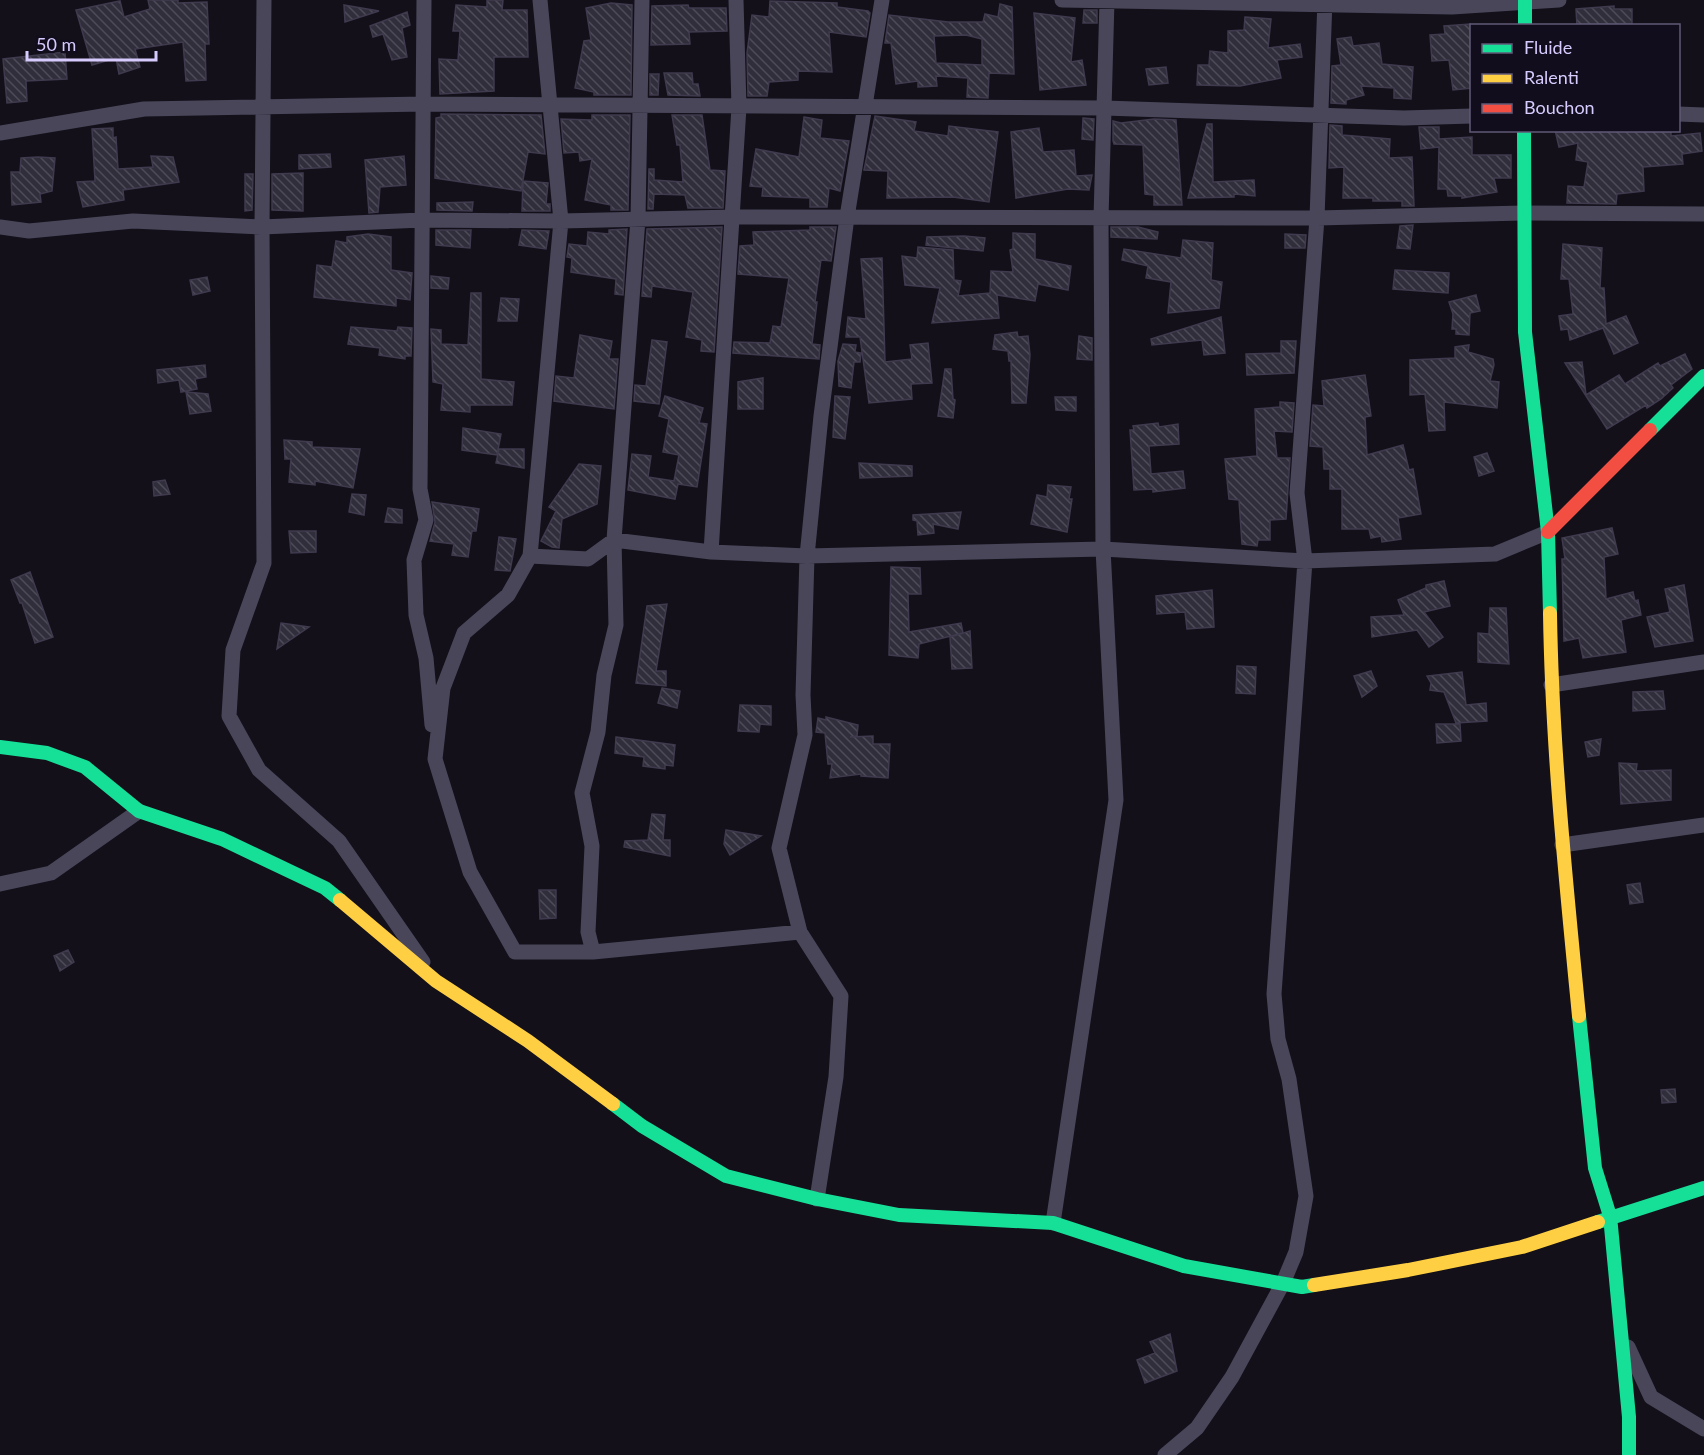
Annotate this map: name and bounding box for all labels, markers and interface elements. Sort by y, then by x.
scale bar [27,24,156,62]
legend [1470,24,1680,132]
text: 50 m [36,33,76,55]
text: Fluide [1524,36,1572,58]
text: Ralenti [1524,66,1579,88]
text: Bouchon [1524,96,1595,118]

